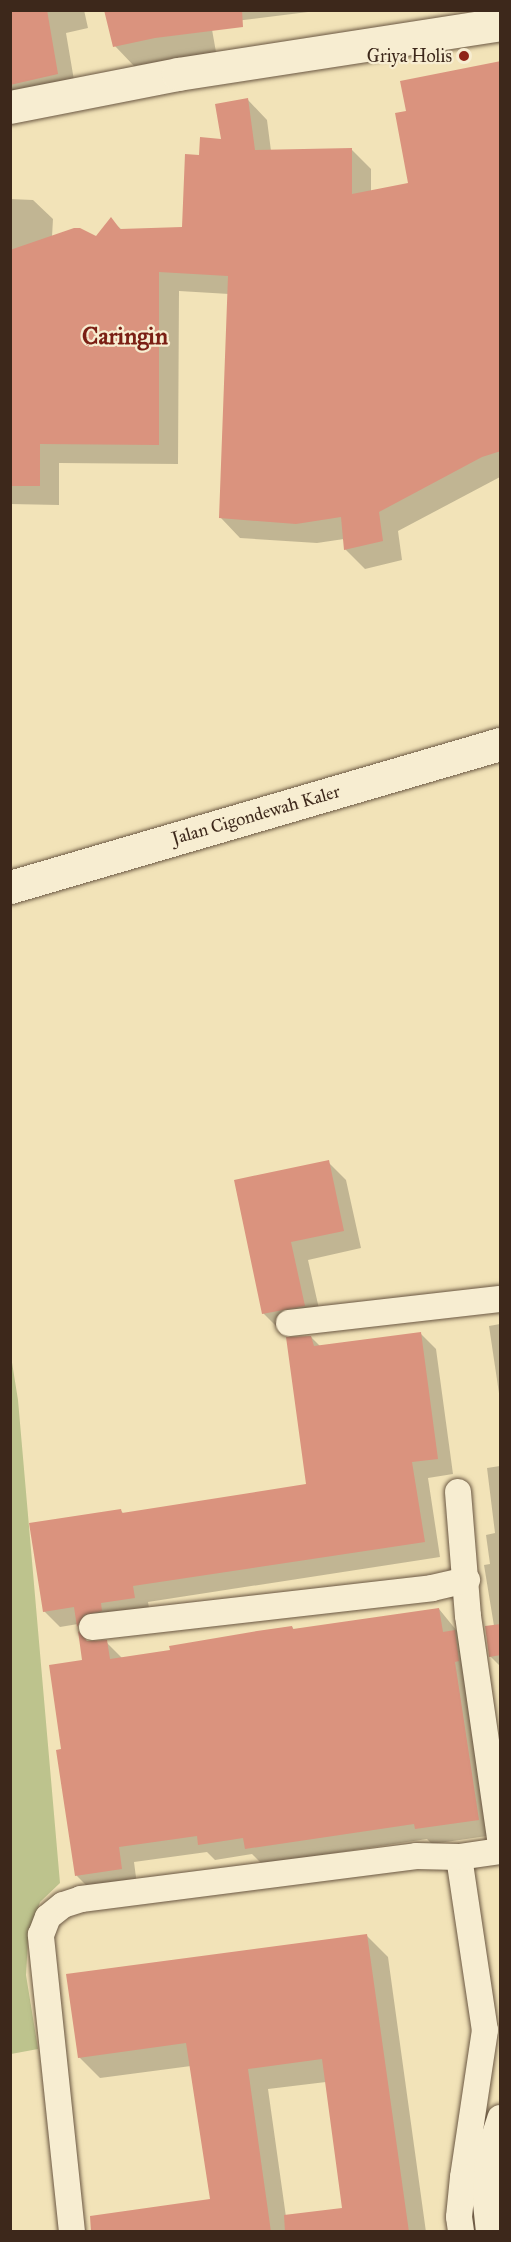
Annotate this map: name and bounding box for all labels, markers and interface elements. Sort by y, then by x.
place label: Griya Holis [367,45,452,67]
marker: Griya Holis [457,49,471,63]
district label: Caringin [82,323,168,351]
street label: Jalan Cigondewah Kaler [169,781,343,849]

